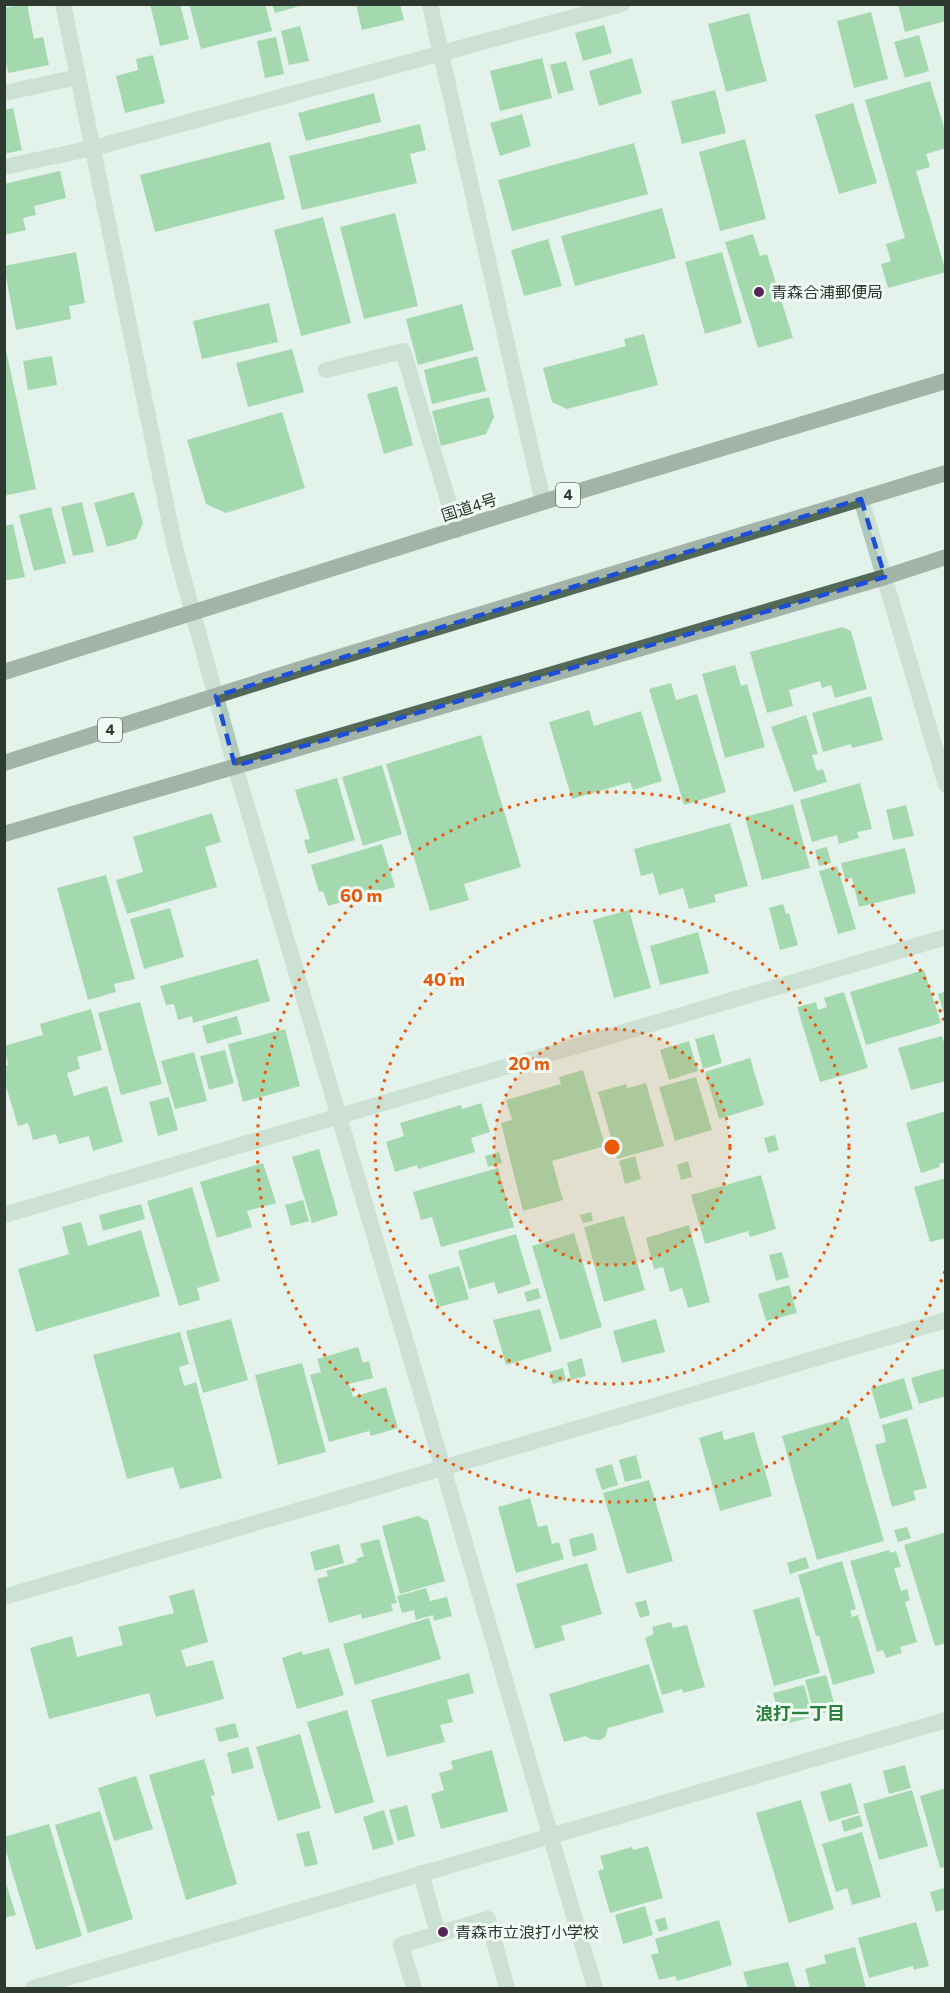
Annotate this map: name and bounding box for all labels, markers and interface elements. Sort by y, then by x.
place label: 青森合浦郵便局 [771,282,883,301]
marker: 青森合浦郵便局 [752,285,766,299]
road number: 4 [556,483,580,507]
street label: 国道4号 [439,489,499,524]
road number: 4 [98,718,122,742]
text: 60 m [340,884,382,906]
text: 40 m [423,968,465,990]
text: 20 m [508,1052,550,1074]
centre of rings [602,1137,622,1157]
district label: 浪打一丁目 [755,1702,845,1724]
place label: 青森市立浪打小学校 [455,1922,599,1941]
marker: 青森市立浪打小学校 [436,1925,450,1939]

